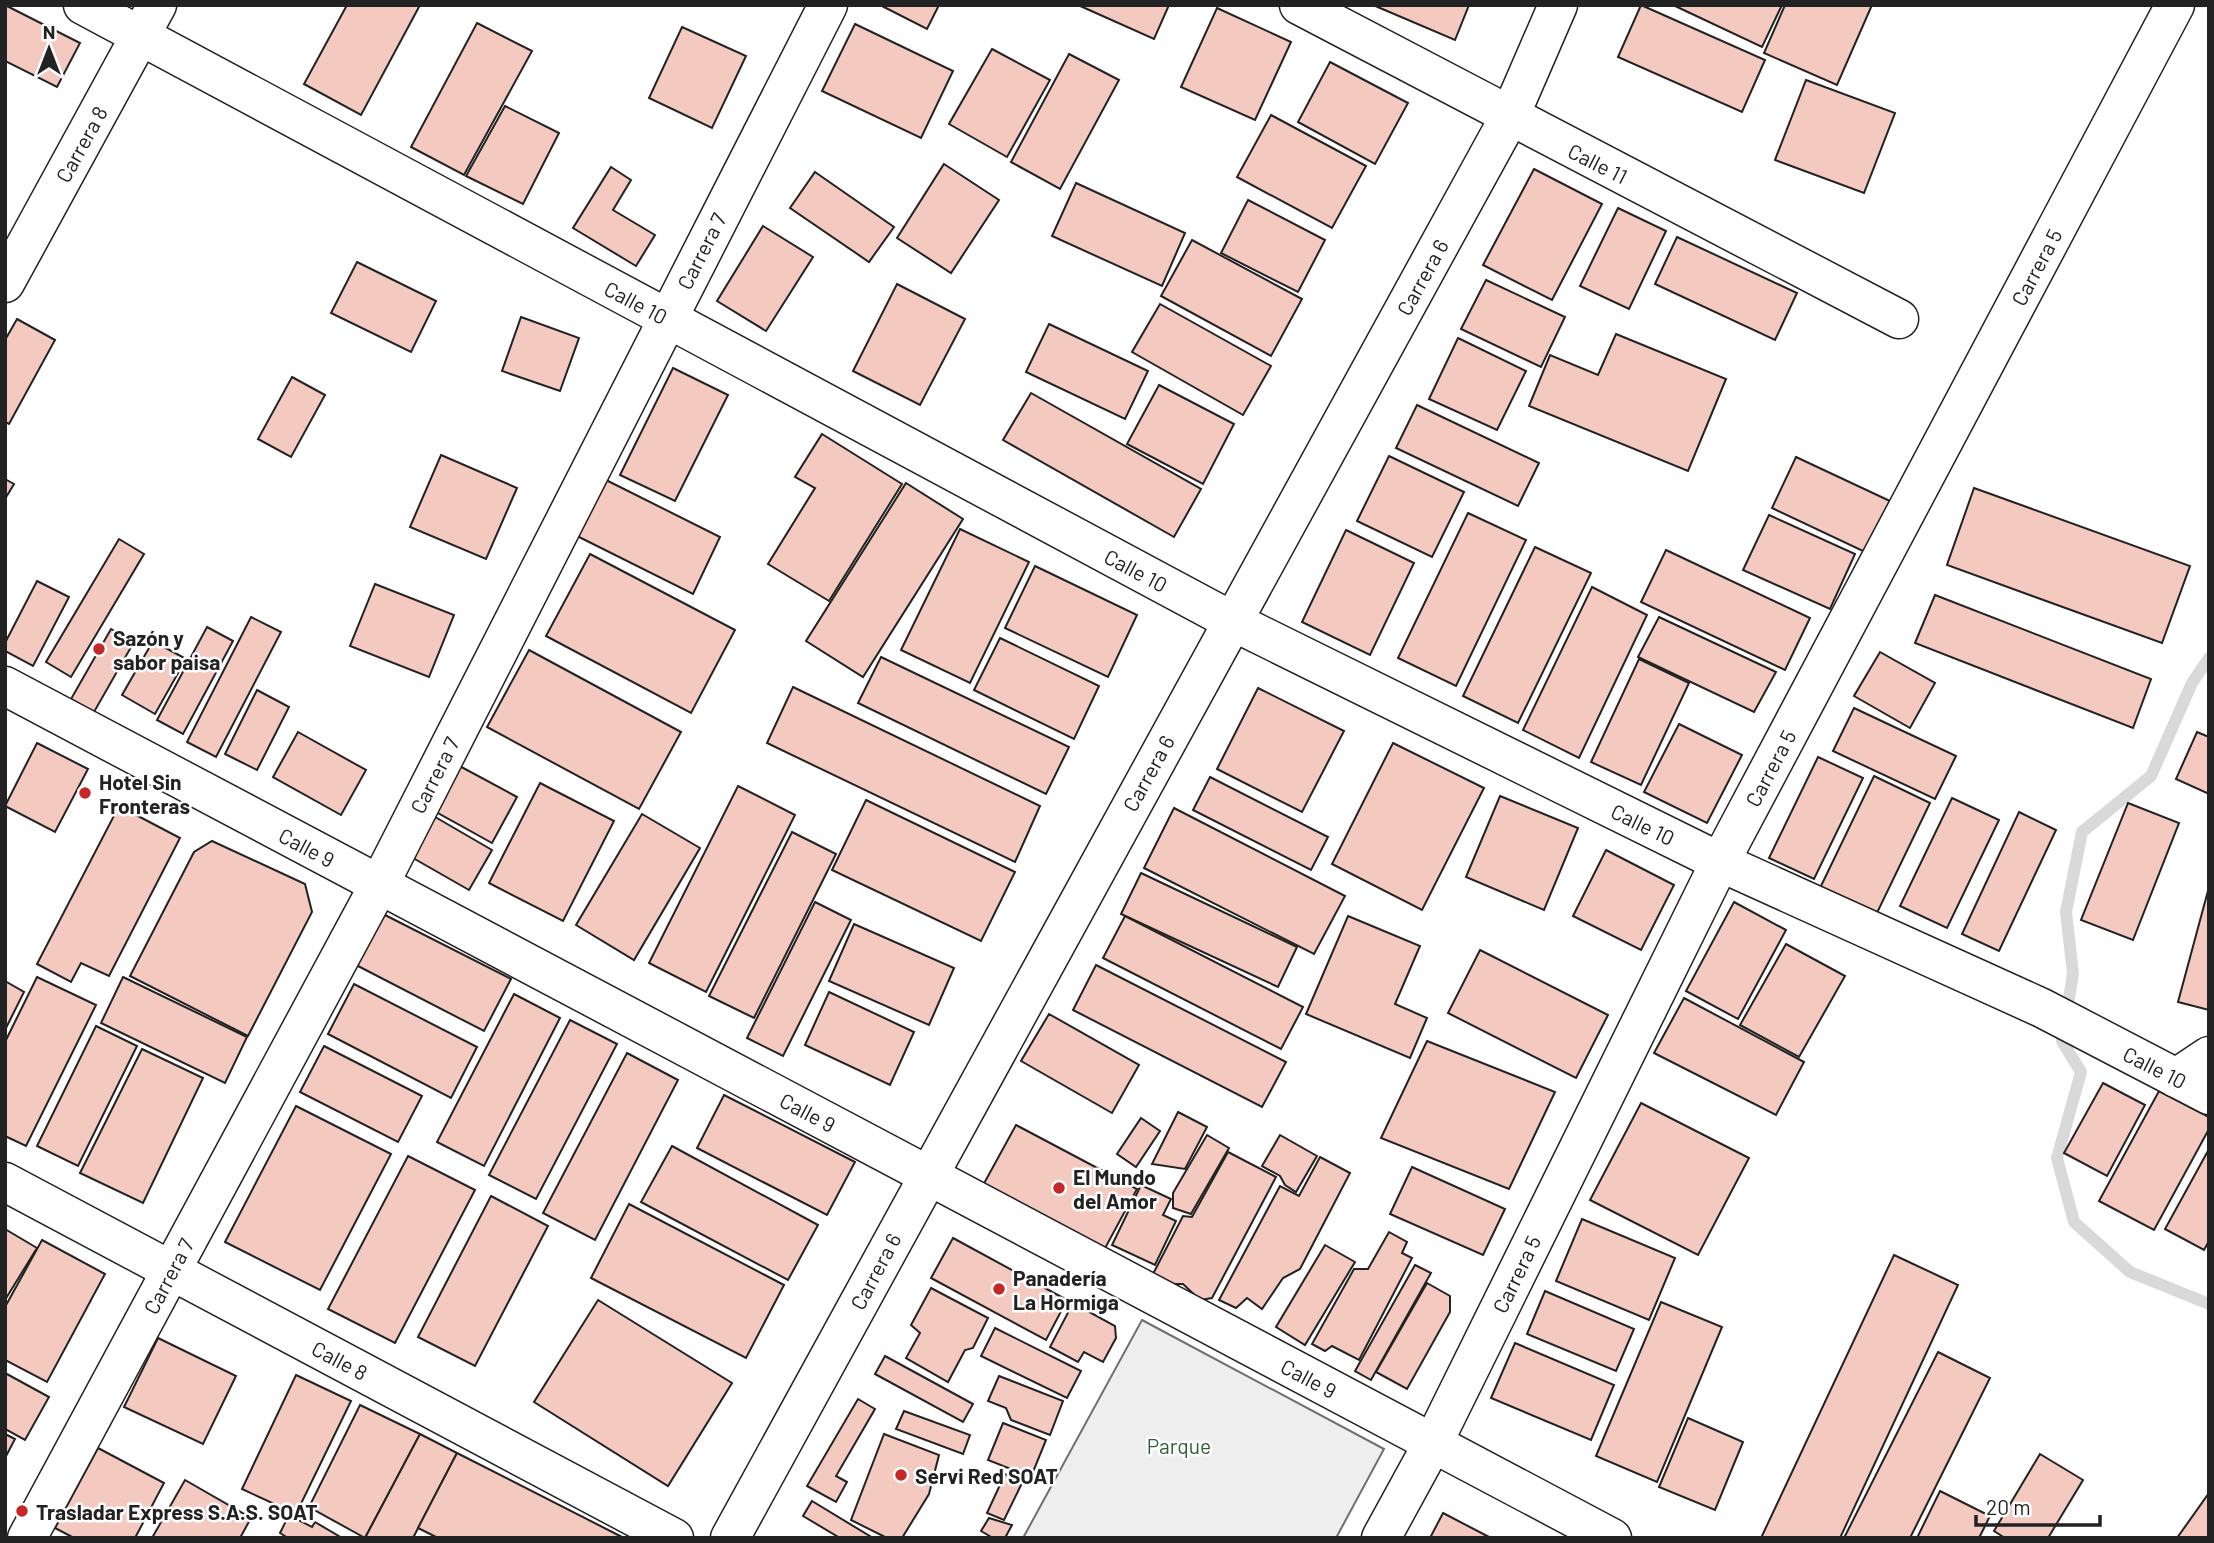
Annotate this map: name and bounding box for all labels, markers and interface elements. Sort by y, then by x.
north arrow [14,14,84,84]
text: N [43,20,55,43]
street label: Carrera 8 [50,102,112,186]
street label: Calle 11 [1564,138,1632,188]
street label: Carrera 7 [671,209,731,293]
street label: Carrera 5 [2005,224,2067,310]
street label: Carrera 6 [1391,235,1453,319]
street label: Calle 10 [600,275,672,329]
street label: Calle 10 [1100,543,1172,597]
place label: Sazón y sabor paisa [113,625,220,674]
marker: Sazón y sabor paisa [91,641,107,657]
street label: Carrera 5 [1739,725,1801,811]
street label: Carrera 6 [1117,731,1179,815]
street label: Carrera 7 [404,733,464,817]
place label: Hotel Sin Fronteras [99,769,190,818]
marker: Hotel Sin Fronteras [77,785,93,801]
street label: Calle 10 [1607,798,1679,850]
street label: Calle 9 [275,822,339,872]
street label: Calle 10 [2119,1041,2191,1093]
street label: Calle 9 [776,1087,840,1137]
place label: El Mundo del Amor [1073,1164,1157,1213]
marker: El Mundo del Amor [1051,1180,1067,1196]
street label: Carrera 6 [844,1228,906,1314]
street label: Carrera 5 [1487,1231,1545,1317]
street label: Carrera 7 [138,1234,198,1318]
place label: Panadería La Hormiga [1013,1265,1119,1314]
marker: Panadería La Hormiga [991,1281,1007,1297]
street label: Calle 8 [308,1335,372,1385]
street label: Calle 9 [1277,1353,1341,1403]
park label: Parque [1147,1433,1211,1458]
place label: Servi Red SOAT [915,1463,1058,1488]
marker: Servi Red SOAT [893,1467,909,1483]
scale bar [1976,1484,2100,1528]
text: 20 m [1986,1494,2031,1519]
place label: Trasladar Express S.A.S. SOAT [36,1499,318,1524]
marker: Trasladar Express S.A.S. SOAT [14,1503,30,1519]

